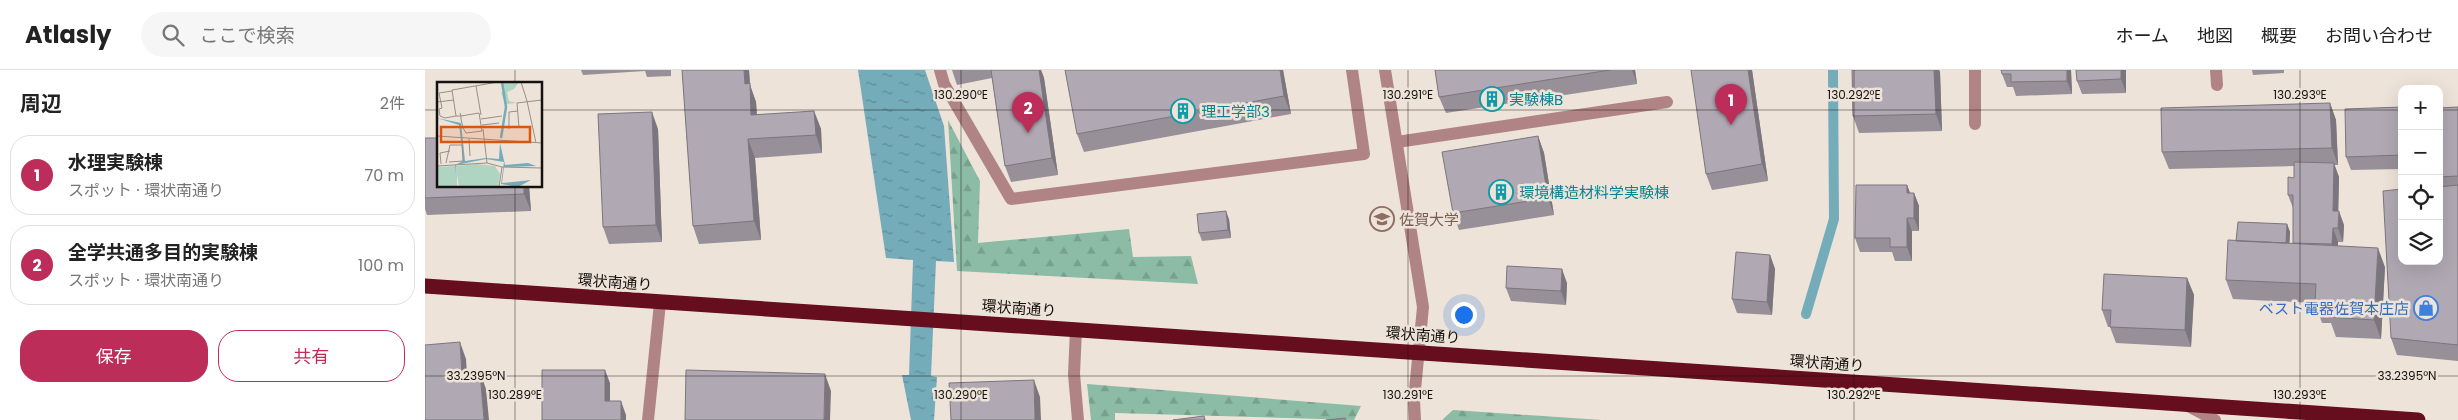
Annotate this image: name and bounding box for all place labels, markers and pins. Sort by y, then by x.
pin: 1 [1715,84,1747,125]
building icon: 実験棟B [1479,86,1505,112]
place label: 実験棟B [1509,89,1563,110]
pin: 2 [1012,92,1044,133]
building icon: 理工学部3 [1170,98,1196,124]
place label: 理工学部3 [1201,101,1270,122]
building icon: 環境構造材料学実験棟 [1488,179,1514,205]
place label: 環境構造材料学実験棟 [1519,182,1669,203]
school or university icon: 佐賀大学 [1369,206,1395,232]
place label: 佐賀大学 [1399,209,1459,230]
shop icon: ベスト電器佐賀本庄店 [2413,295,2439,321]
place label: ベスト電器佐賀本庄店 [2259,298,2409,319]

